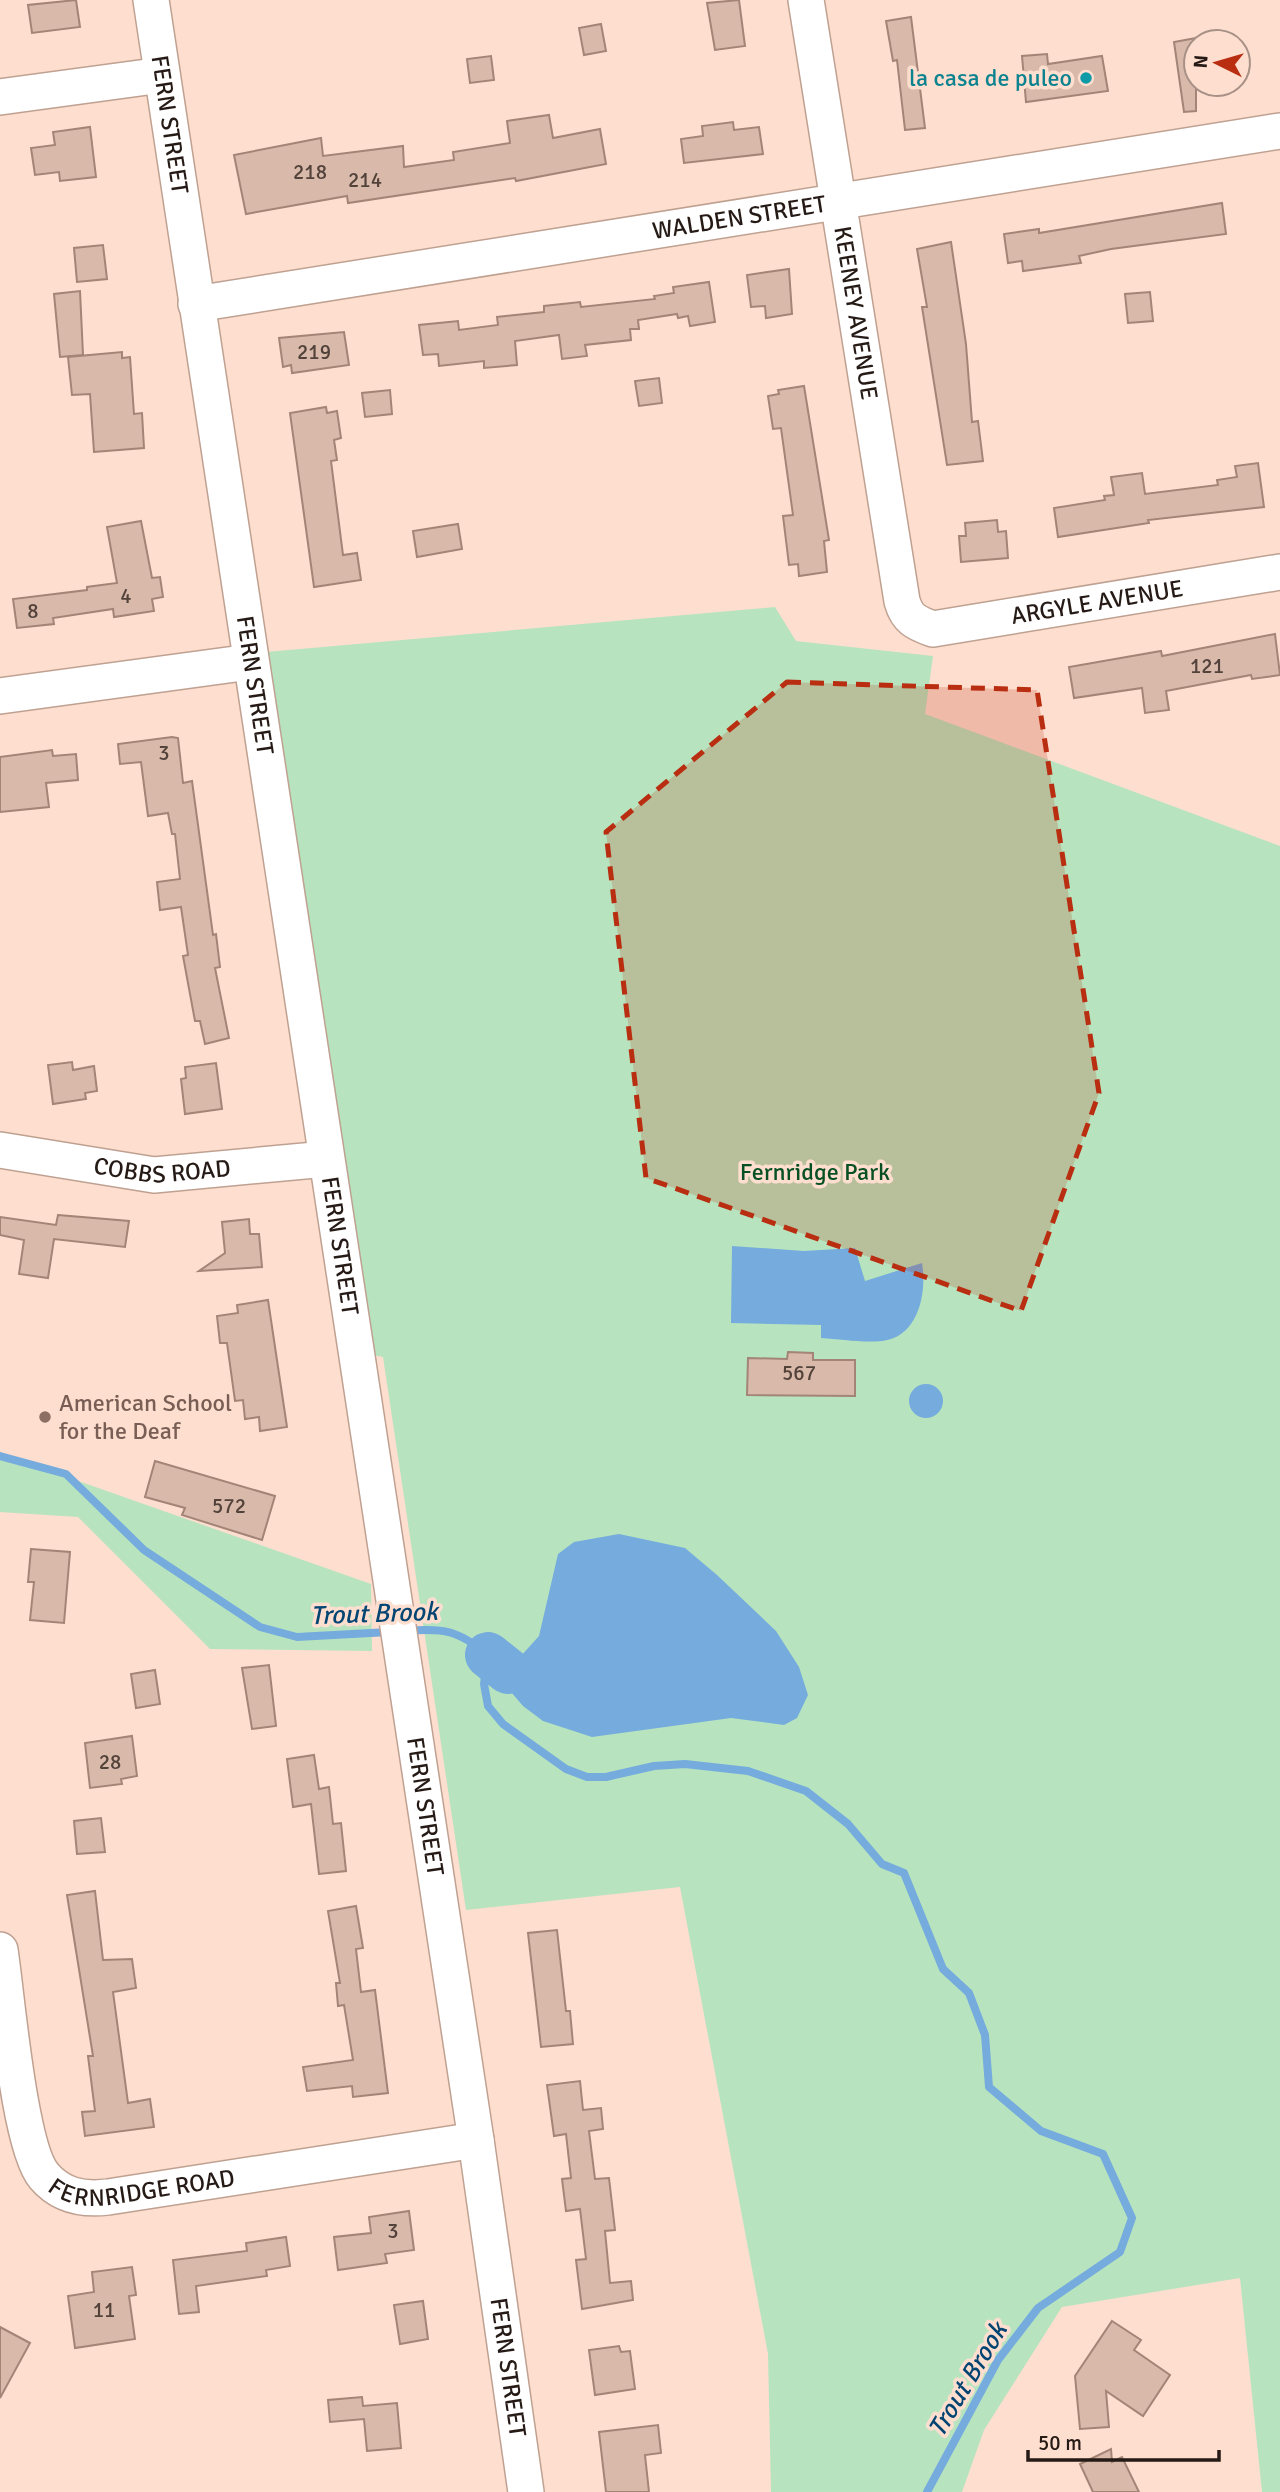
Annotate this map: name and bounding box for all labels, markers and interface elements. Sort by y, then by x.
north arrow [1182,28,1252,98]
street label: FERN STREET [145,53,195,196]
text: N [1189,54,1214,69]
place label: la casa de puleo [909,63,1072,93]
marker: la casa de puleo [1078,70,1094,86]
house number: 218 [293,159,327,185]
house number: 214 [348,167,382,193]
street label: WALDEN STREET [650,189,828,246]
street label: KEENEY AVENUE [827,224,885,402]
house number: 219 [297,339,331,365]
street label: ARGYLE AVENUE [1009,573,1185,631]
house number: 4 [120,583,132,609]
house number: 8 [27,598,39,624]
street label: FERN STREET [230,614,280,757]
house number: 121 [1190,653,1224,679]
house number: 3 [158,740,170,766]
street label: COBBS ROAD [92,1150,232,1190]
park label: Fernridge Park [740,1157,890,1187]
street label: FERN STREET [315,1174,366,1317]
house number: 567 [782,1360,816,1386]
place label: American School for the Deaf [59,1388,232,1446]
marker: American School for the Deaf [37,1409,53,1425]
house number: 572 [212,1493,246,1519]
water label: Trout Brook [310,1596,440,1632]
street label: FERN STREET [400,1735,451,1878]
house number: 28 [99,1749,121,1775]
street label: FERNRIDGE ROAD [43,2163,237,2213]
house number: 3 [387,2218,399,2244]
street label: FERN STREET [484,2296,533,2439]
house number: 11 [93,2297,115,2323]
water label: Trout Brook [921,2315,1016,2443]
scale bar [1028,2418,1219,2462]
text: 50 m [1038,2430,1082,2456]

